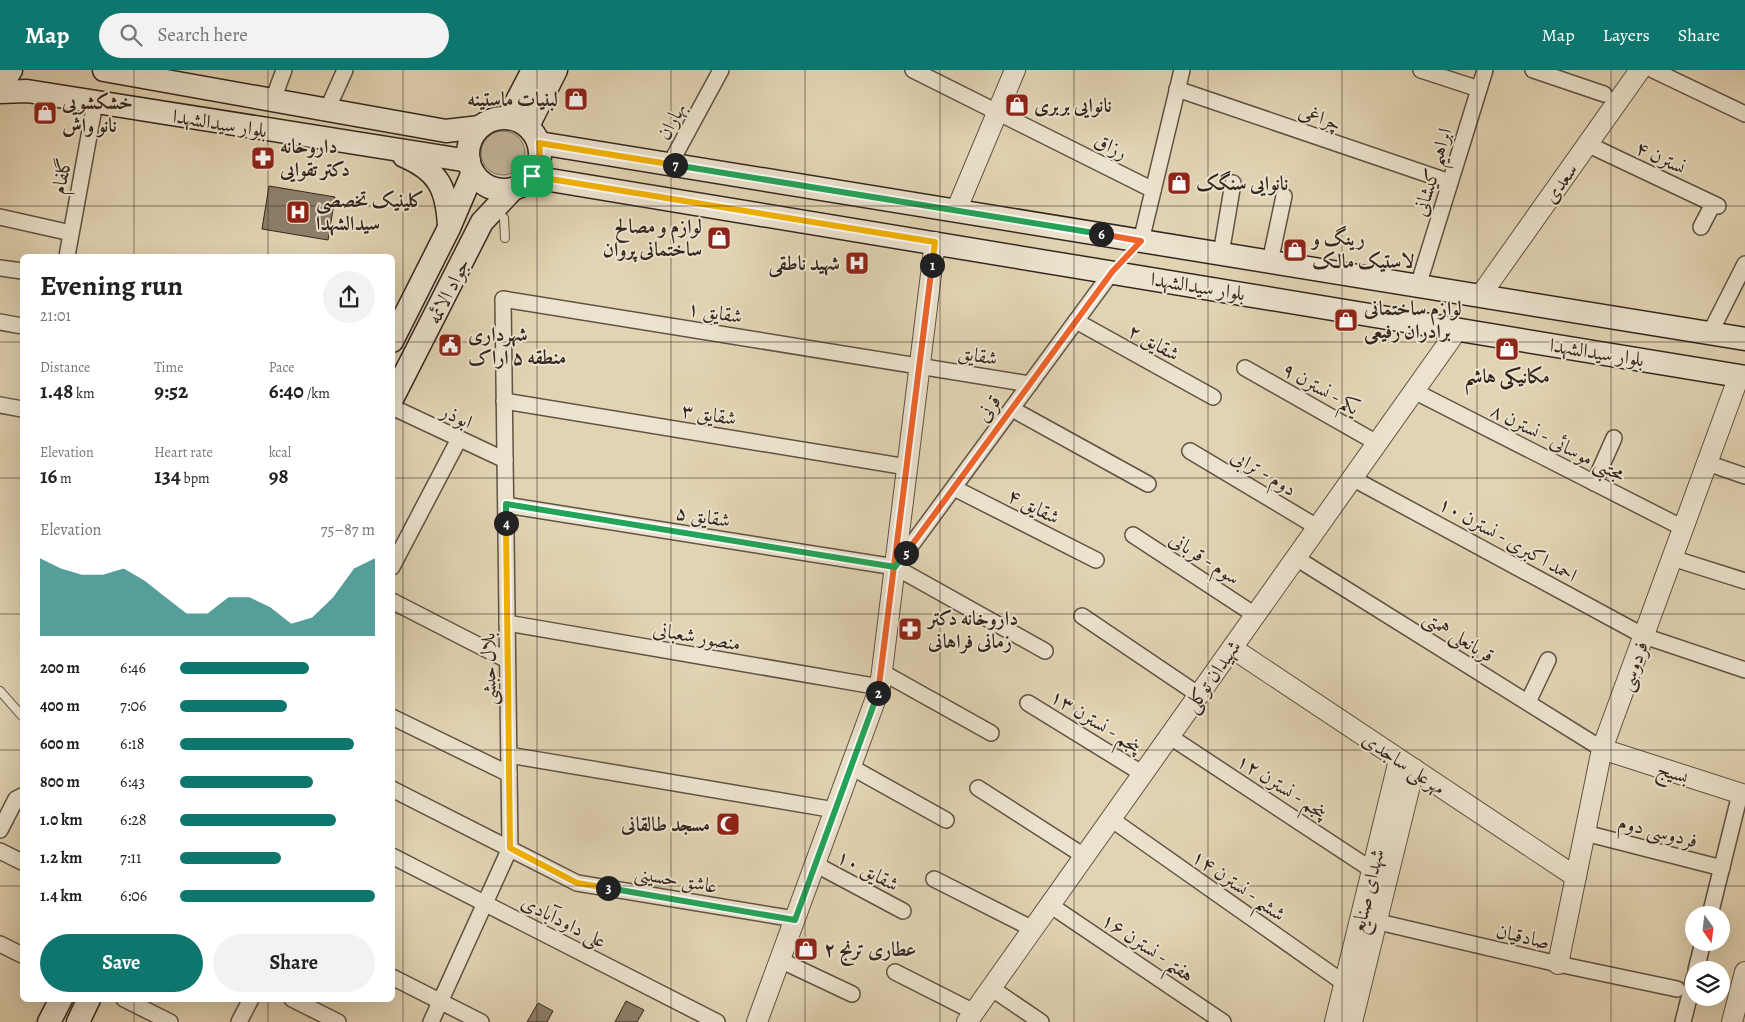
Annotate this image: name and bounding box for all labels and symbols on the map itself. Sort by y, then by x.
place label: لبنیات ماستینه [467,86,558,113]
shop icon: لبنیات ماستینه [563,86,589,112]
place label: خشکشویی نانو واش [61,89,133,139]
shop icon: نانوایی بربری [1004,92,1030,118]
place label: نانوایی بربری [1034,92,1112,119]
street label: بهاران [650,98,693,145]
street label: چراغی [1295,98,1345,137]
shop icon: خشکشویی نانو واش [32,100,58,126]
street label: بلوار سیدالشهدا [171,103,269,144]
street label: ابراهیم کیشانی [1406,125,1464,221]
street label: رزاق [1090,127,1132,166]
place label: داروخانه دکتر تقوایی [279,133,350,183]
street label: نسترن ۴ [1631,134,1690,181]
pharmacy icon: داروخانه دکتر تقوایی [250,145,276,171]
pin: 7 [662,152,688,178]
street label: گلفام [45,155,82,197]
pin [511,155,553,197]
street label: سعدی [1537,158,1584,209]
shop icon: نانوایی سنگک [1166,170,1192,196]
place label: نانوایی سنگک [1196,170,1288,197]
place label: کلینیک تخصصی سیدالشهدا [316,187,424,237]
hospital icon: کلینیک تخصصی سیدالشهدا [285,199,311,225]
place label: لوازم و مصالح ساختمانی پروان [603,213,702,263]
pin: 6 [1088,222,1114,246]
shop icon: لوازم و مصالح ساختمانی پروان [706,225,732,251]
place label: رینگ و لاستیک مالک [1310,225,1414,275]
shop icon: رینگ و لاستیک مالک [1282,237,1308,263]
place label: شهید ناطقی [767,250,840,278]
hospital icon: شهید ناطقی [844,250,870,276]
pin: 1 [920,252,944,278]
street label: جواد الائمه [420,254,477,329]
street label: بلوار سیدالشهدا [1149,266,1247,307]
street label: شقایق ۱ [686,295,744,330]
place label: لوازم ساختمانی برادران رفیعی [1363,295,1462,345]
shop icon: لوازم ساختمانی برادران رفیعی [1333,307,1359,333]
street label: شقایق ۲ [1123,317,1184,368]
place label: شهرداری منطقه ۵ اراک [468,321,566,371]
public building icon: شهرداری منطقه ۵ اراک [437,332,463,358]
street label: بلوار سیدالشهدا [1548,332,1646,373]
shop icon: مکانیکی هاشم [1494,336,1520,362]
street label: شقایق [956,339,1000,372]
street label: یکم - نسترن ۹ [1275,356,1365,426]
place label: مکانیکی هاشم [1464,363,1550,396]
street label: قرنی [969,389,1007,427]
street label: ابوذر [435,397,477,435]
street label: شقایق ۳ [680,397,738,432]
street label: مجتبی موسائی - نسترن ۸ [1484,397,1630,491]
street label: دوم - ترابی [1224,442,1302,506]
street label: شقایق ۴ [1003,482,1064,531]
street label: احمد اکبری - نسترن ۱۰ [1434,490,1582,589]
street label: شقایق ۵ [674,499,732,534]
pin: 4 [494,510,518,536]
street label: سوم - قربانی [1162,525,1245,595]
pin: 5 [894,540,918,566]
street label: قربانعلی همتی [1418,604,1499,670]
place label: داروخانه دکتر زمانی فراهانی [926,605,1018,655]
street label: منصور شعبانی [651,615,743,657]
pharmacy icon: داروخانه دکتر زمانی فراهانی [897,616,923,642]
street label: بلال حبشی [474,632,504,706]
street label: شهیدان توکلی [1178,635,1248,719]
street label: فردوسی [1612,637,1656,695]
pin: 2 [866,680,890,706]
street label: پنجم - نسترن ۱۳ [1042,683,1148,765]
street label: مهرعلی ساجدی [1356,726,1451,802]
street label: پنجم - نسترن ۱۲ [1229,747,1334,831]
street label: بسیج [1652,755,1693,794]
street label: فردوسی دوم [1614,809,1701,858]
place label: مسجد طالقانی [620,811,710,838]
mosque icon: مسجد طالقانی [715,811,741,837]
street label: شقایق ۱۰ [832,843,904,898]
street label: ششم - نسترن ۱۴ [1183,843,1291,933]
street label: شهدای صنایع [1344,846,1395,937]
street label: عاشق حسینی [632,859,719,901]
pin: 3 [596,876,620,900]
street label: علی داودآبادی [516,888,611,955]
street label: هفتم - نسترن ۱۶ [1093,906,1199,993]
north arrow [1685,906,1730,951]
street label: صادقیان [1493,917,1552,956]
shop icon: عطاری ترنج ۲ [793,936,819,962]
place label: عطاری ترنج ۲ [824,936,916,966]

